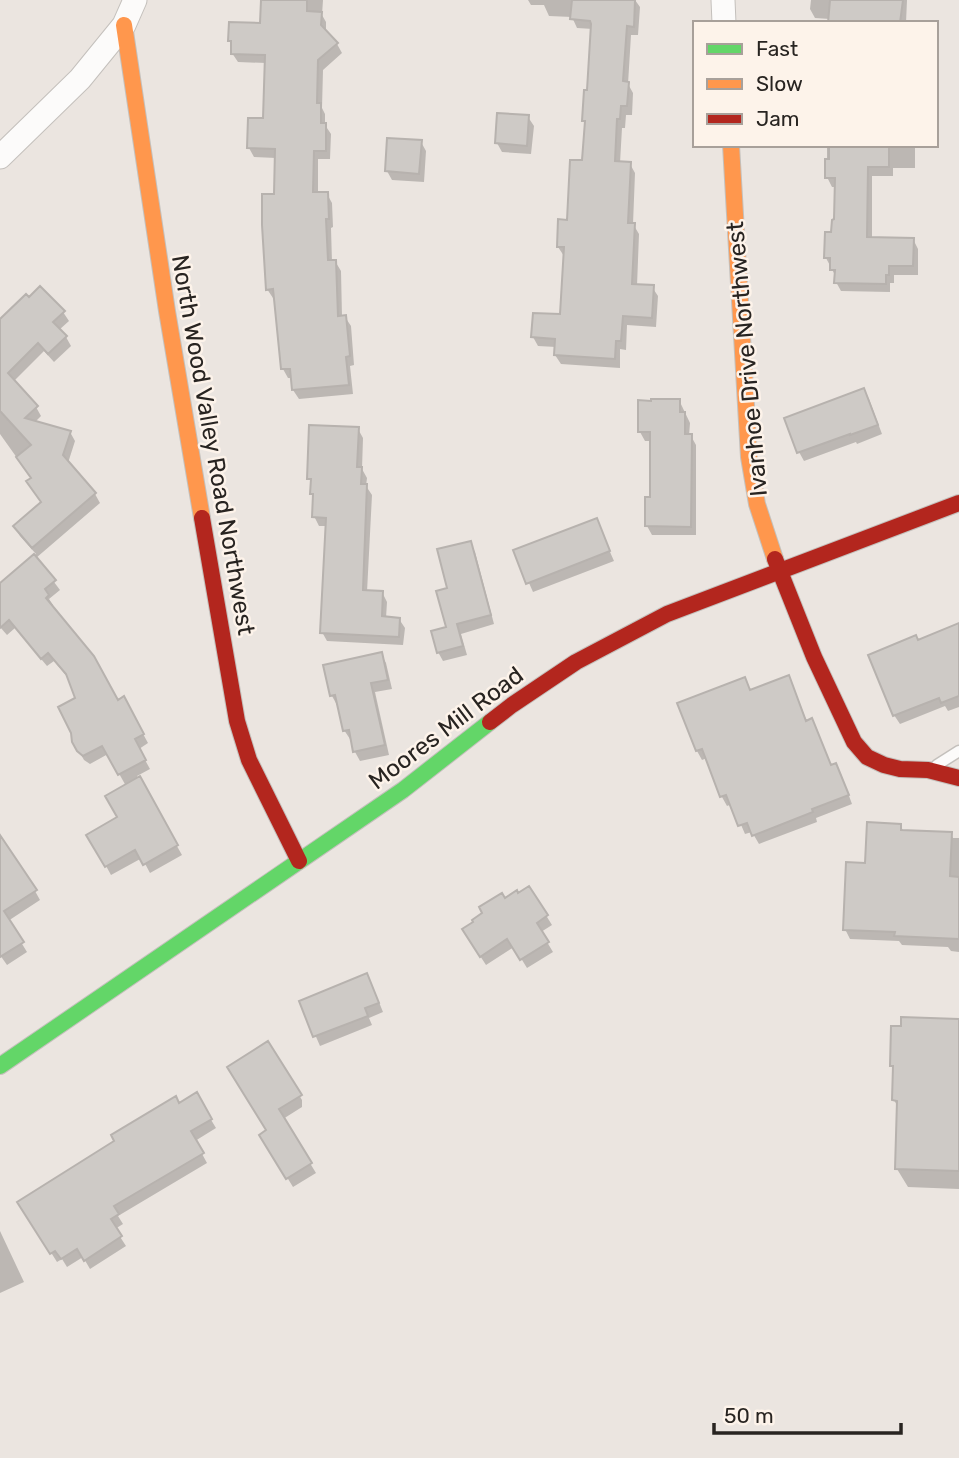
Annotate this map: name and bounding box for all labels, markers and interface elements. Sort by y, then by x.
legend [693,21,938,147]
text: Fast [756,36,798,61]
text: Slow [756,71,803,96]
text: Jam [756,106,800,131]
street label: Ivanhoe Drive Northwest [721,220,773,498]
street label: North Wood Valley Road Northwest [166,253,260,637]
street label: Moores Mill Road [363,661,529,795]
scale bar [714,1392,901,1436]
text: 50 m [724,1403,774,1428]

